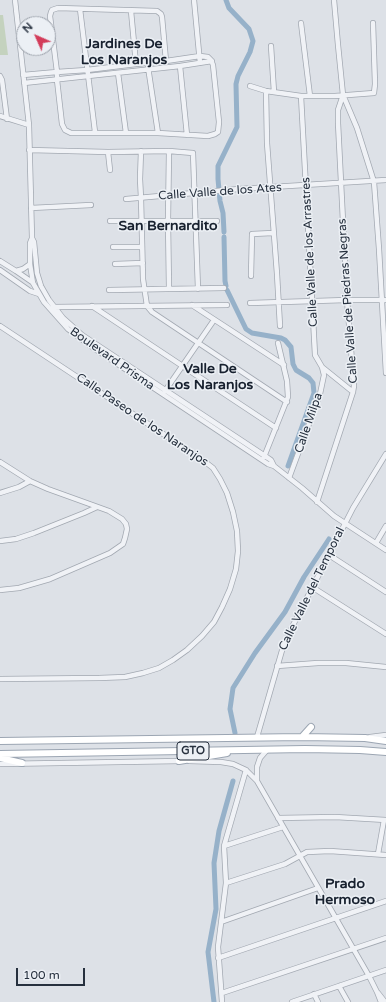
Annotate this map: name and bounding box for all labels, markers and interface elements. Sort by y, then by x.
north arrow [16,16,56,56]
text: N [20,20,36,36]
district label: Jardines De Los Naranjos [81,36,167,68]
street label: Calle Valle de los Arrastres [299,177,321,327]
street label: Calle Valle de los Ates [158,181,282,203]
district label: San Bernardito [118,218,218,234]
street label: Calle Valle de Piedras Negras [335,218,361,384]
street label: Boulevard Prisma [67,324,157,394]
district label: Valle De Los Naranjos [167,361,253,394]
street label: Calle Paseo de los Naranjos [73,370,211,470]
street label: Calle Milpa [292,391,326,455]
street label: Calle Valle del Temporal [276,525,348,653]
road number: GTO [177,742,209,760]
district label: Prado Hermoso [315,876,375,908]
scale bar [18,960,87,986]
text: 100 m [23,968,60,982]

